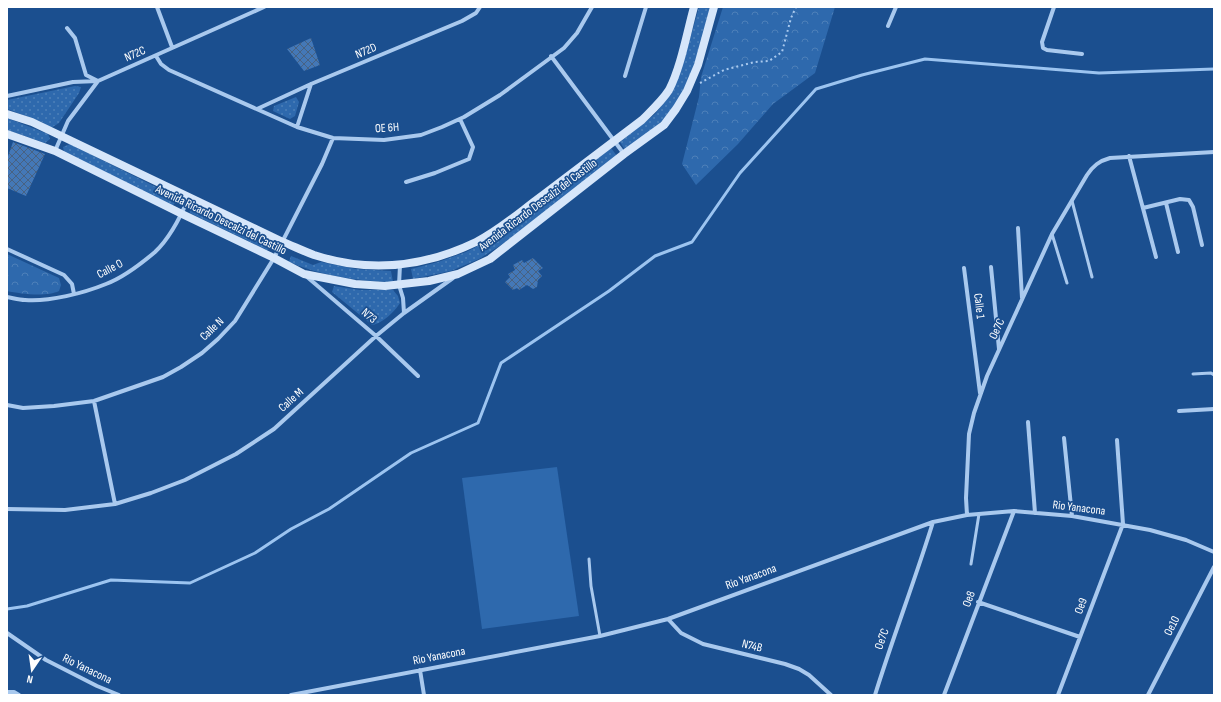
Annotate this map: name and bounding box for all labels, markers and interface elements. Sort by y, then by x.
street label: N72D [353,40,379,62]
street label: N72C [122,43,148,65]
street label: OE 6H [374,120,400,136]
street label: Avenida Ricardo Descalzi del Castillo [475,156,600,255]
street label: Avenida Ricardo Descalzi del Castillo [152,181,289,258]
street label: Calle O [94,256,126,282]
street label: Calle 1 [970,292,988,320]
street label: N73 [358,305,380,327]
street label: Calle N [197,314,227,344]
street label: Oe7C [986,316,1008,342]
street label: Calle M [275,385,307,415]
street label: Rio Yanacona [1052,497,1107,519]
street label: Rio Yanacona [724,561,779,593]
street label: Oe8 [959,589,979,609]
street label: Oe9 [1071,596,1091,616]
street label: Oe10 [1161,614,1183,638]
street label: Oe7C [871,626,893,652]
street label: N74B [740,636,764,656]
street label: Rio Yanacona [412,644,467,668]
north arrow [12,650,52,690]
street label: Rio Yanacona [60,651,114,688]
text: N [25,672,34,686]

